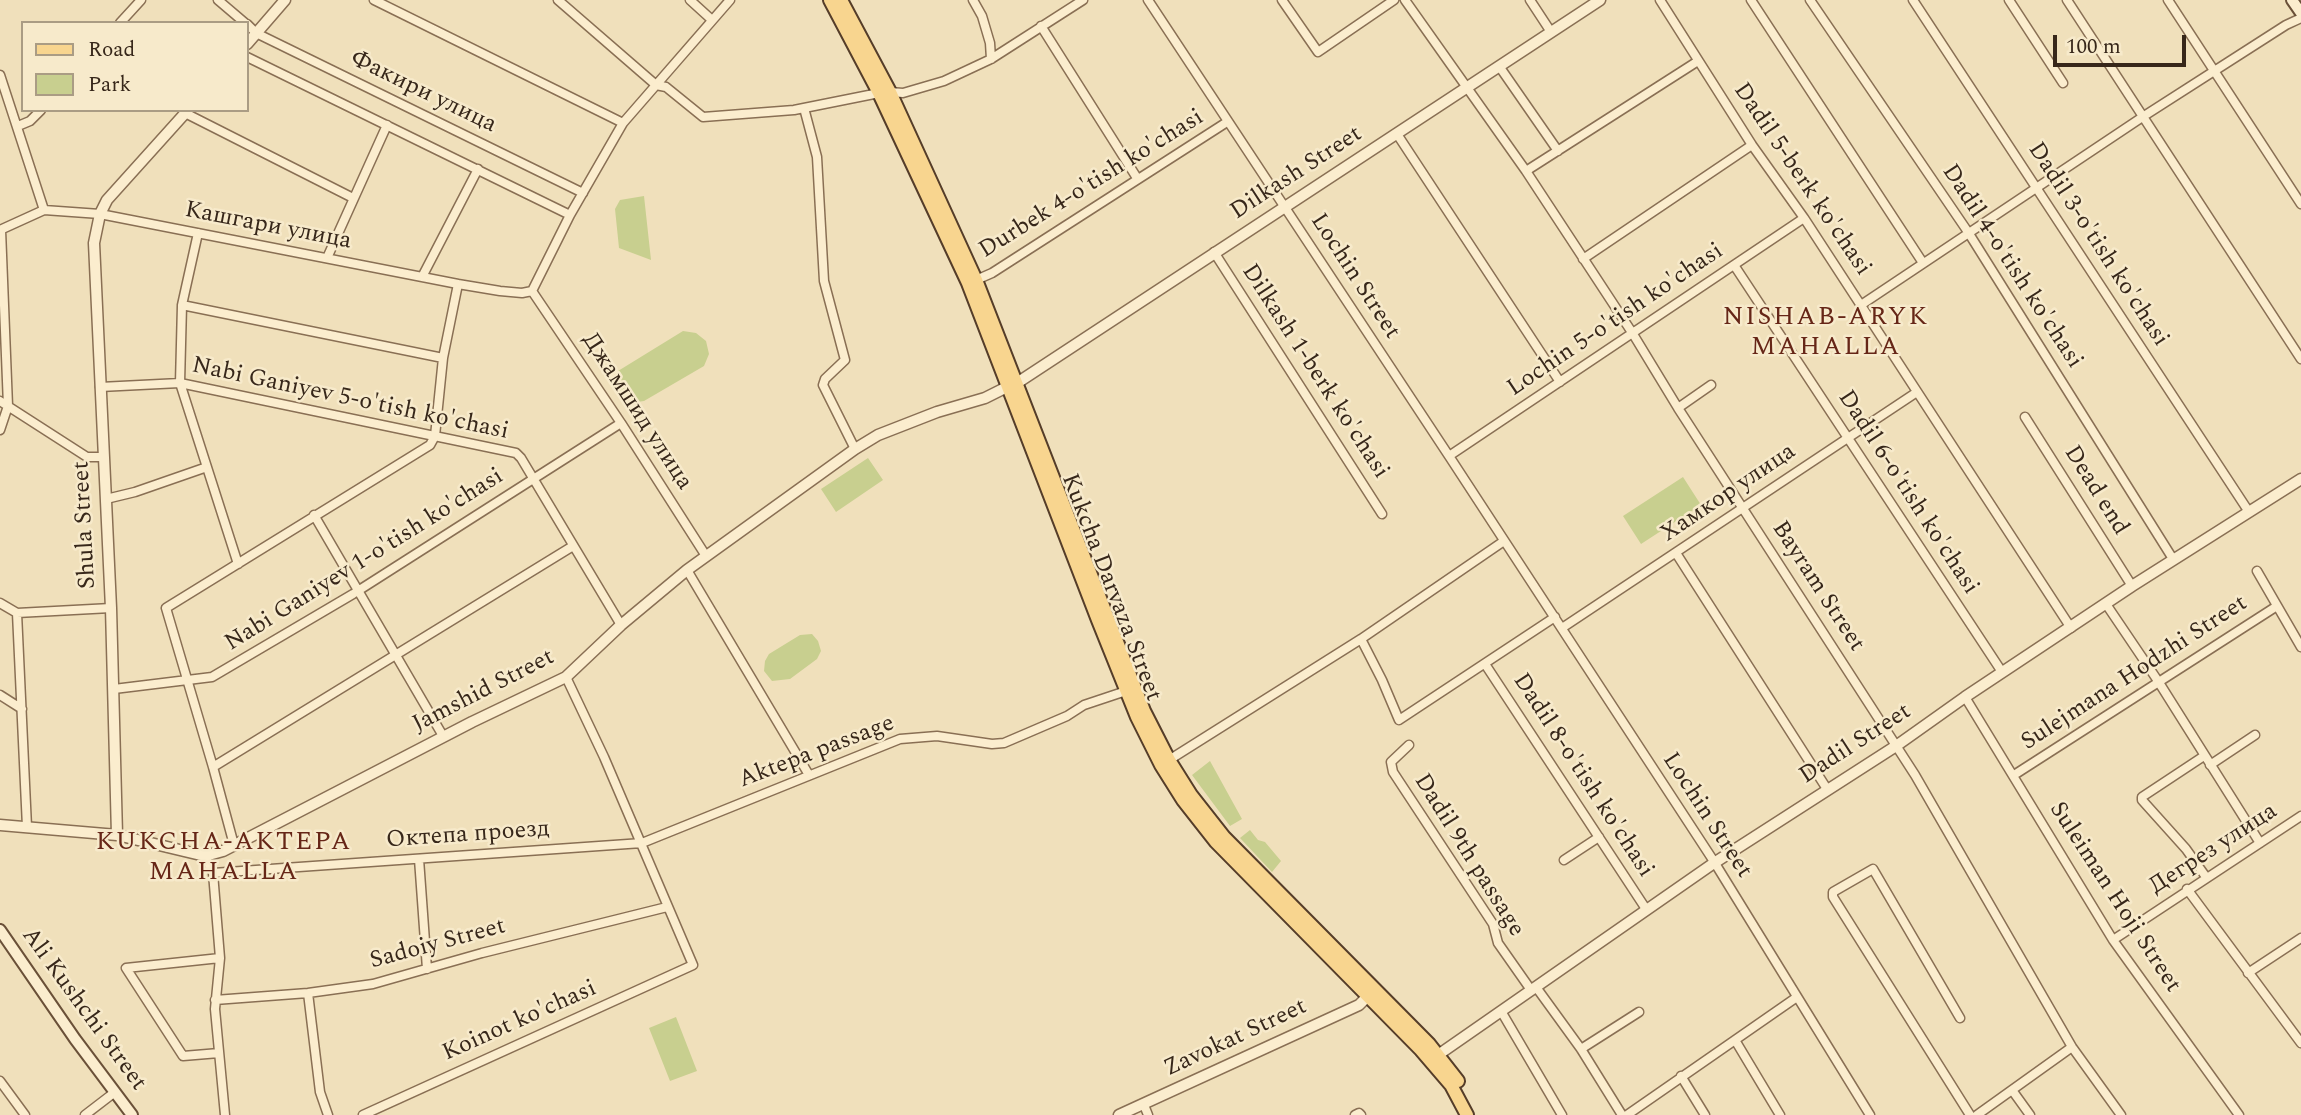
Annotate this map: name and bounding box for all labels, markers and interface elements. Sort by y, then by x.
legend [21,21,248,112]
scale bar [2056,21,2189,65]
text: 100 m [2066,31,2121,63]
text: Road [88,34,135,66]
street label: Факири улица [345,45,501,141]
text: Park [88,69,131,101]
street label: Dadil 5-berk ko'chasi [1726,78,1876,282]
street label: Durbek 4-o'tish ko'chasi [974,104,1210,266]
street label: Dilkash Street [1226,121,1368,227]
street label: Dadil 3-o'tish ko'chasi [2020,137,2174,353]
street label: Dadil 4-o'tish ko'chasi [1934,159,2088,375]
street label: Кашгари улица [182,197,354,257]
street label: Lochin Street [1303,209,1405,345]
street label: Lochin 5-o'tish ko'chasi [1502,238,1730,404]
street label: Dilkash 1-berk ko'chasi [1234,259,1394,485]
district label: NISHAB-ARYK MAHALLA [1724,303,1928,364]
street label: Джамшид улица [574,328,698,496]
street label: Nabi Ganiyev 5-o'tish ko'chasi [189,352,511,448]
street label: Dadil 6-o'tish ko'chasi [1830,385,1984,601]
street label: Хамкор улица [1656,438,1802,550]
street label: Dead end [2056,441,2134,541]
street label: Shula Street [68,460,104,590]
street label: Nabi Ganiyev 1-o'tish ko'chasi [220,463,510,659]
street label: Kukcha Darvaza Street [1053,470,1167,706]
street label: Bayram Street [1764,516,1870,658]
street label: Sulejmana Hodzhi Street [2017,590,2253,758]
street label: Jamshid Street [408,644,560,740]
street label: Dadil 8-o'tish ko'chasi [1505,668,1659,884]
street label: Dadil Street [1795,698,1917,792]
street label: Aktepa passage [735,710,899,796]
street label: Lochin Street [1655,748,1757,884]
street label: Dadil 9th passage [1406,769,1530,943]
street label: Suleiman Hoji Street [2042,797,2186,999]
street label: Дегрез улица [2145,798,2283,902]
street label: Октепа проезд [385,816,551,856]
district label: KUKCHA-AKTEPA MAHALLA [97,828,351,890]
street label: Sadoiy Street [367,913,509,977]
street label: Ali Kushchi Street [14,923,152,1097]
street label: Koinot ko'chasi [439,975,601,1069]
street label: Zavokat Street [1160,993,1312,1085]

